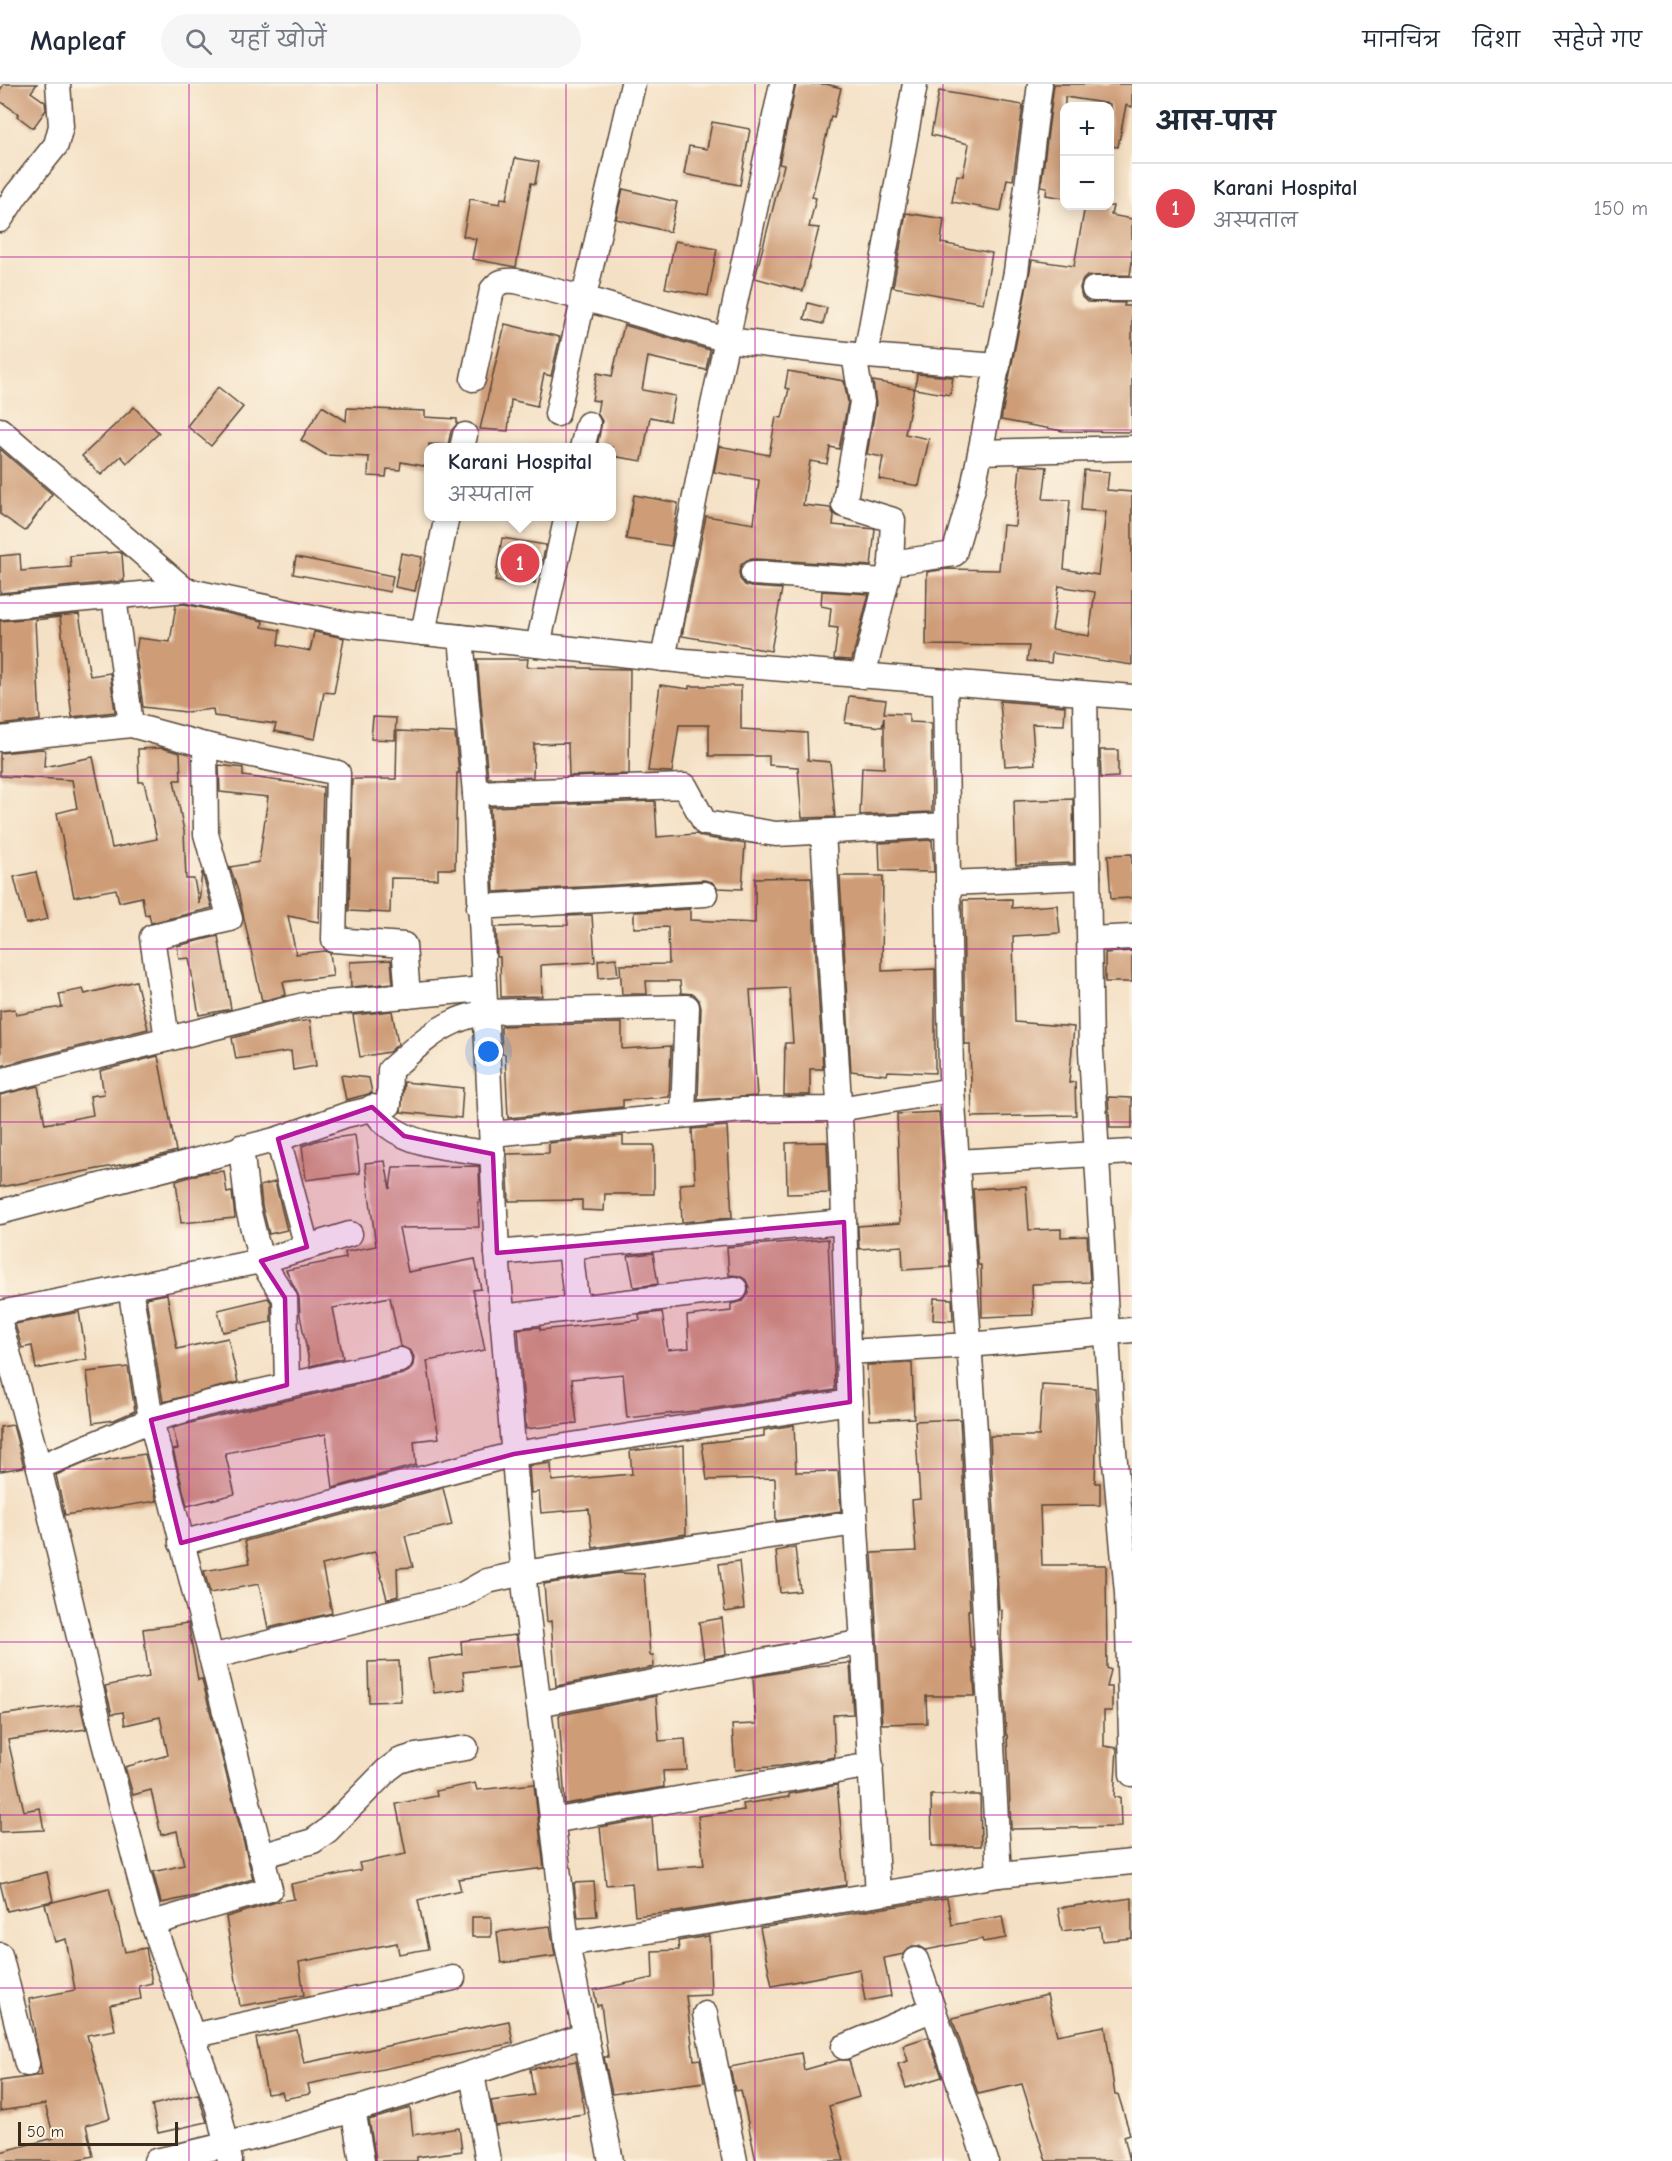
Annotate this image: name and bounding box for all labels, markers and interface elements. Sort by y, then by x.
search box [161,14,581,68]
text: Mapleaf [30,25,125,57]
icon: search [182,25,215,58]
text: यहाँ खोजें [230,27,326,53]
text: मानचित्र [1362,28,1440,52]
text: दिशा [1473,28,1520,52]
text: सहेजे गए [1553,28,1642,52]
map controls [1060,102,1114,210]
button: + [1060,102,1114,156]
text: आस-पास [1156,107,1275,137]
button: − [1060,156,1114,210]
text: Karani Hospital [1213,175,1357,201]
text: 1 [1172,197,1179,220]
text: 150 m [1594,197,1648,220]
text: अस्पताल [1213,209,1298,232]
popup [424,443,616,521]
text: Karani Hospital [448,449,592,475]
text: अस्पताल [448,483,533,506]
pin: 1 [500,540,540,586]
your location [474,1037,503,1066]
scale bar [18,2119,178,2146]
text: 50 m [27,2123,64,2141]

